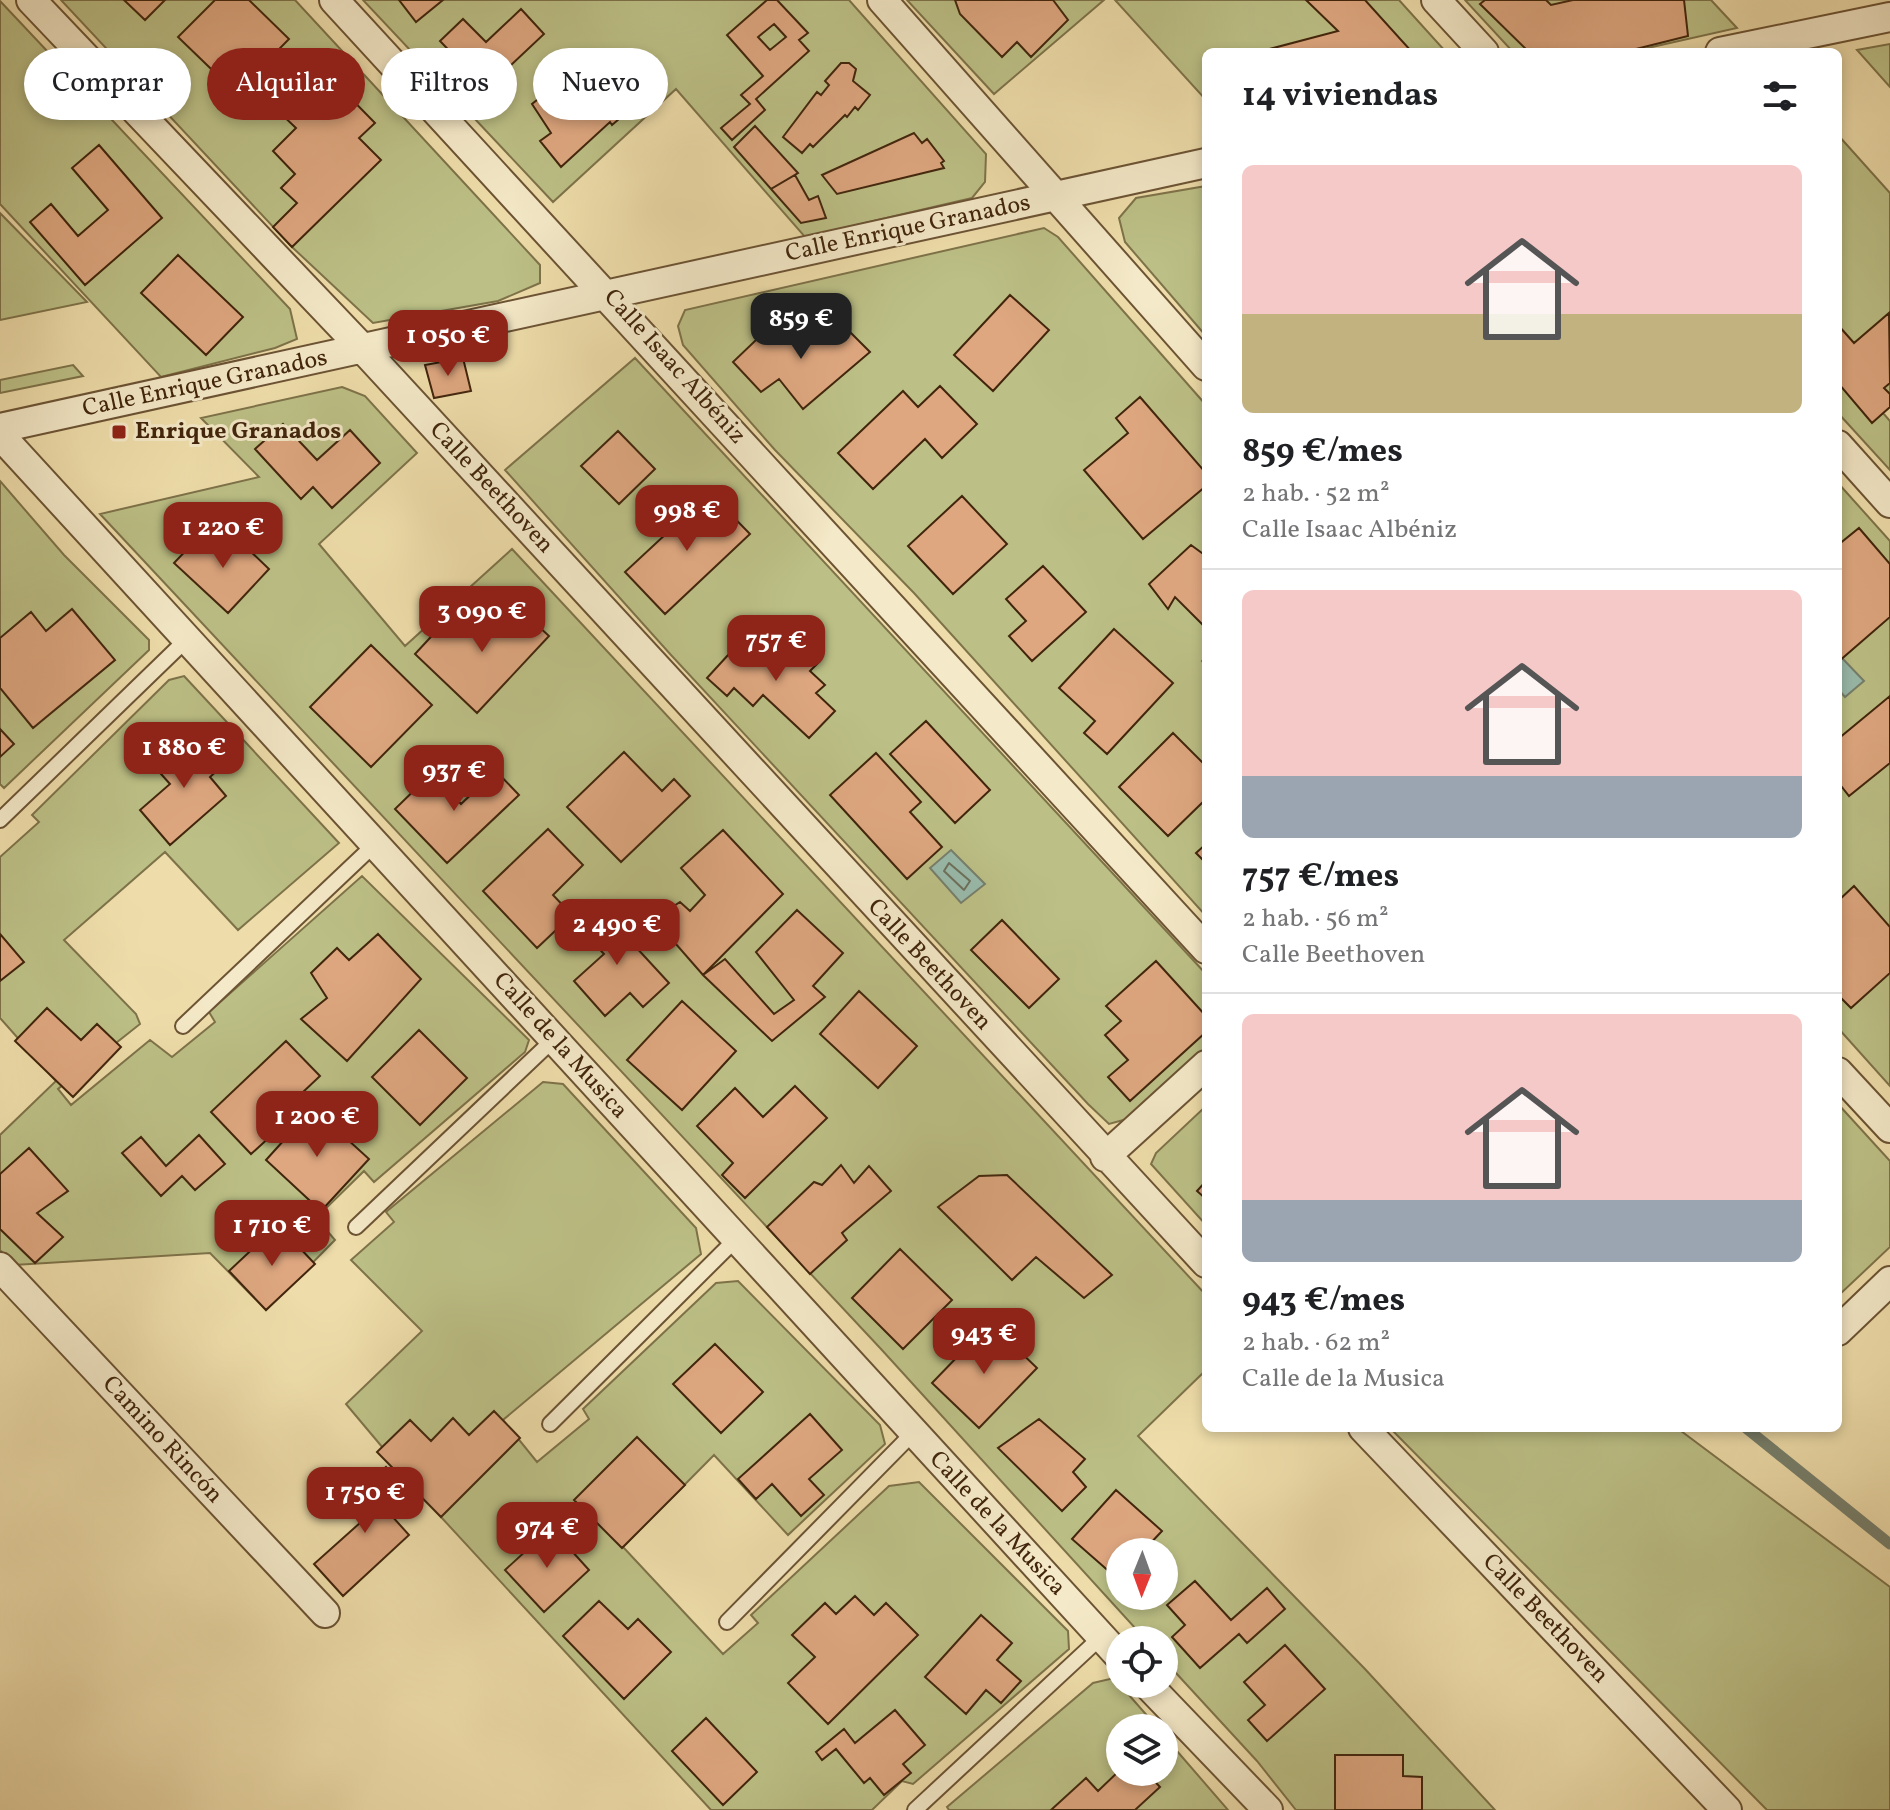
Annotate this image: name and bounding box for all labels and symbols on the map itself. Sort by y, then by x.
street label: Calle Enrique Granados [782,186,1034,272]
street label: Calle Isaac Albéniz [595,282,753,452]
pin: 859 € [745,293,857,361]
pin: 1 050 € [374,310,522,378]
street label: Calle Enrique Granados [79,341,331,427]
place label: Enrique Granados [135,415,341,449]
street label: Calle Beethoven [421,415,561,561]
marker: Enrique Granados [110,423,128,441]
pin: 998 € [631,485,743,553]
pin: 1 220 € [149,502,297,570]
pin: 3 090 € [408,586,556,654]
pin: 757 € [720,615,832,683]
pin: 1 880 € [110,722,258,790]
pin: 937 € [398,745,510,813]
street label: Calle Beethoven [859,892,999,1038]
pin: 2 490 € [543,899,691,967]
street label: Calle de la Musica [485,965,635,1127]
pin: 1 200 € [243,1091,391,1159]
pin: 1 710 € [198,1200,346,1268]
pin: 943 € [928,1308,1040,1376]
street label: Camino Rincón [94,1369,230,1511]
street label: Calle de la Musica [921,1444,1073,1604]
pin: 1 750 € [291,1467,439,1535]
pin: 974 € [491,1502,603,1570]
north arrow [1106,1538,1178,1610]
street label: Calle Beethoven [1474,1546,1616,1692]

